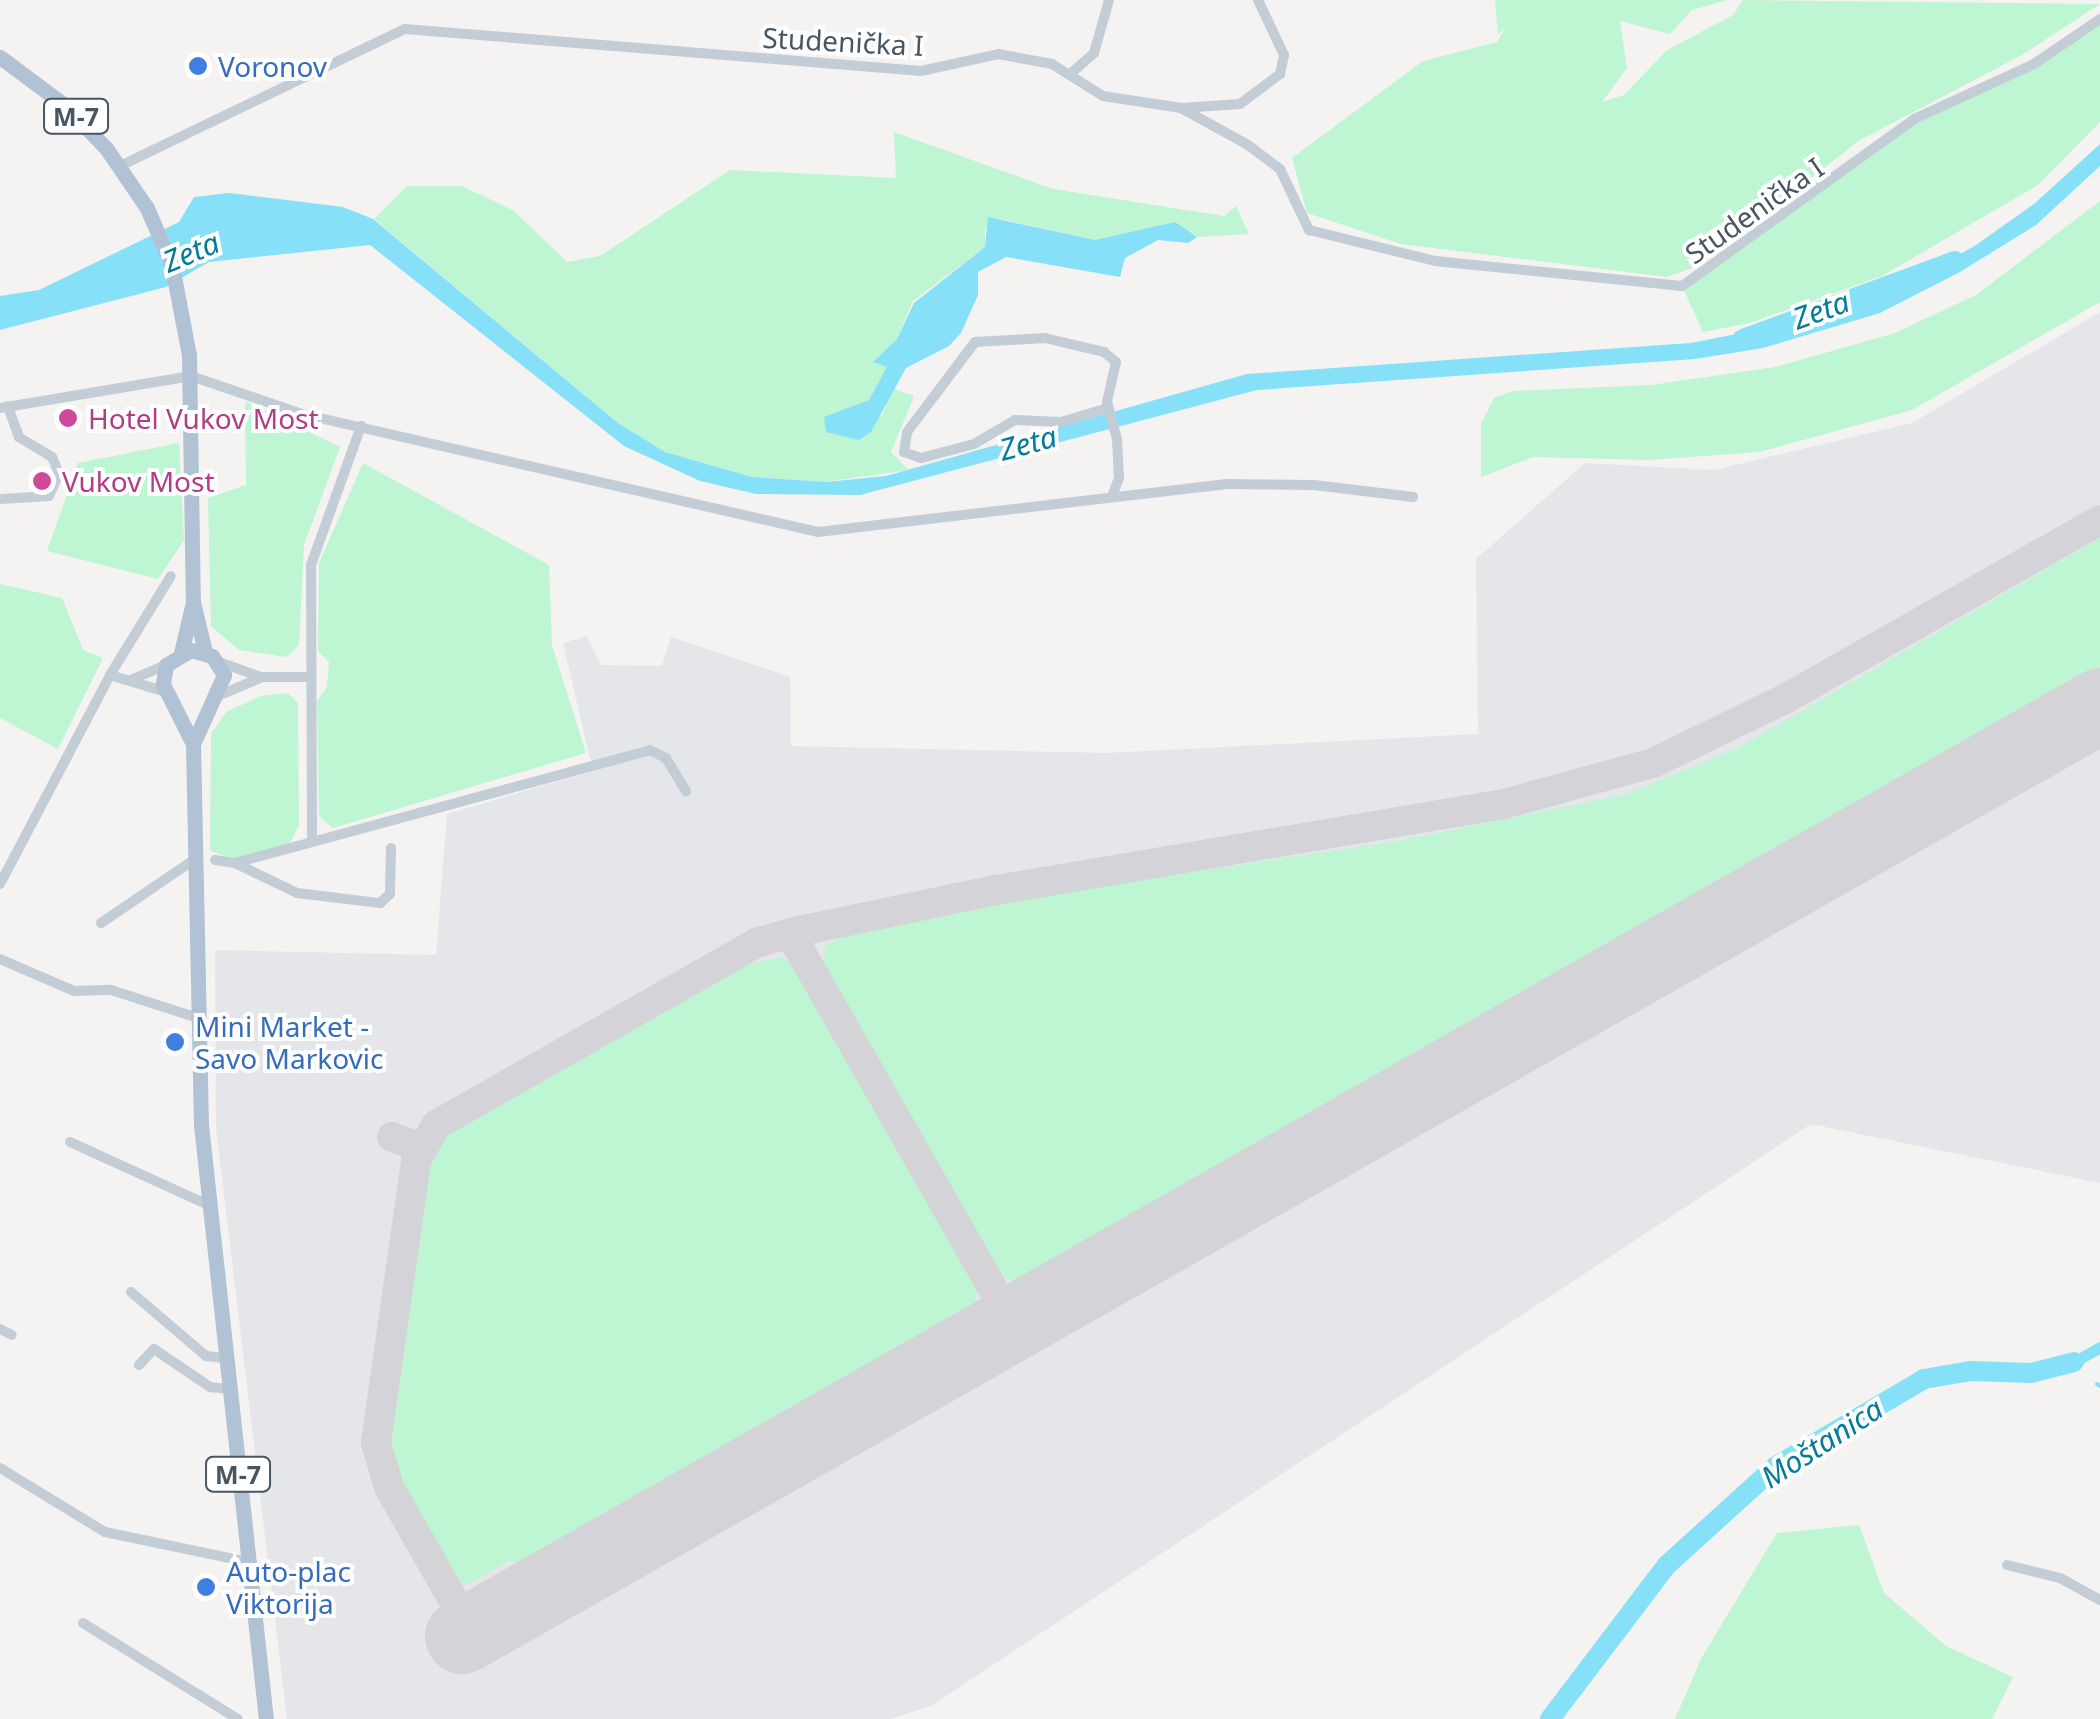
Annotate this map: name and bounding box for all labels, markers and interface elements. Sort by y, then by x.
street label: Studenička I [762,20,924,62]
place label: Voronov [218,49,327,83]
marker: Voronov [187,55,209,77]
road number: M-7 [41,96,111,136]
street label: Studenička I [1678,150,1830,270]
water label: Zeta [157,224,225,280]
water label: Zeta [1788,283,1854,337]
place label: Hotel Vukov Most [88,401,319,435]
marker: Hotel Vukov Most [57,407,79,429]
water label: Zeta [995,418,1061,468]
place label: Vukov Most [62,464,215,498]
marker: Vukov Most [31,470,53,492]
place label: Mini Market - Savo Markovic [195,1009,383,1075]
marker: Mini Market - Savo Markovic [164,1031,186,1053]
water label: Moštanica [1754,1390,1890,1496]
road number: M-7 [203,1454,273,1494]
place label: Auto-plac Viktorija [226,1554,351,1620]
marker: Auto-plac Viktorija [195,1576,217,1598]

